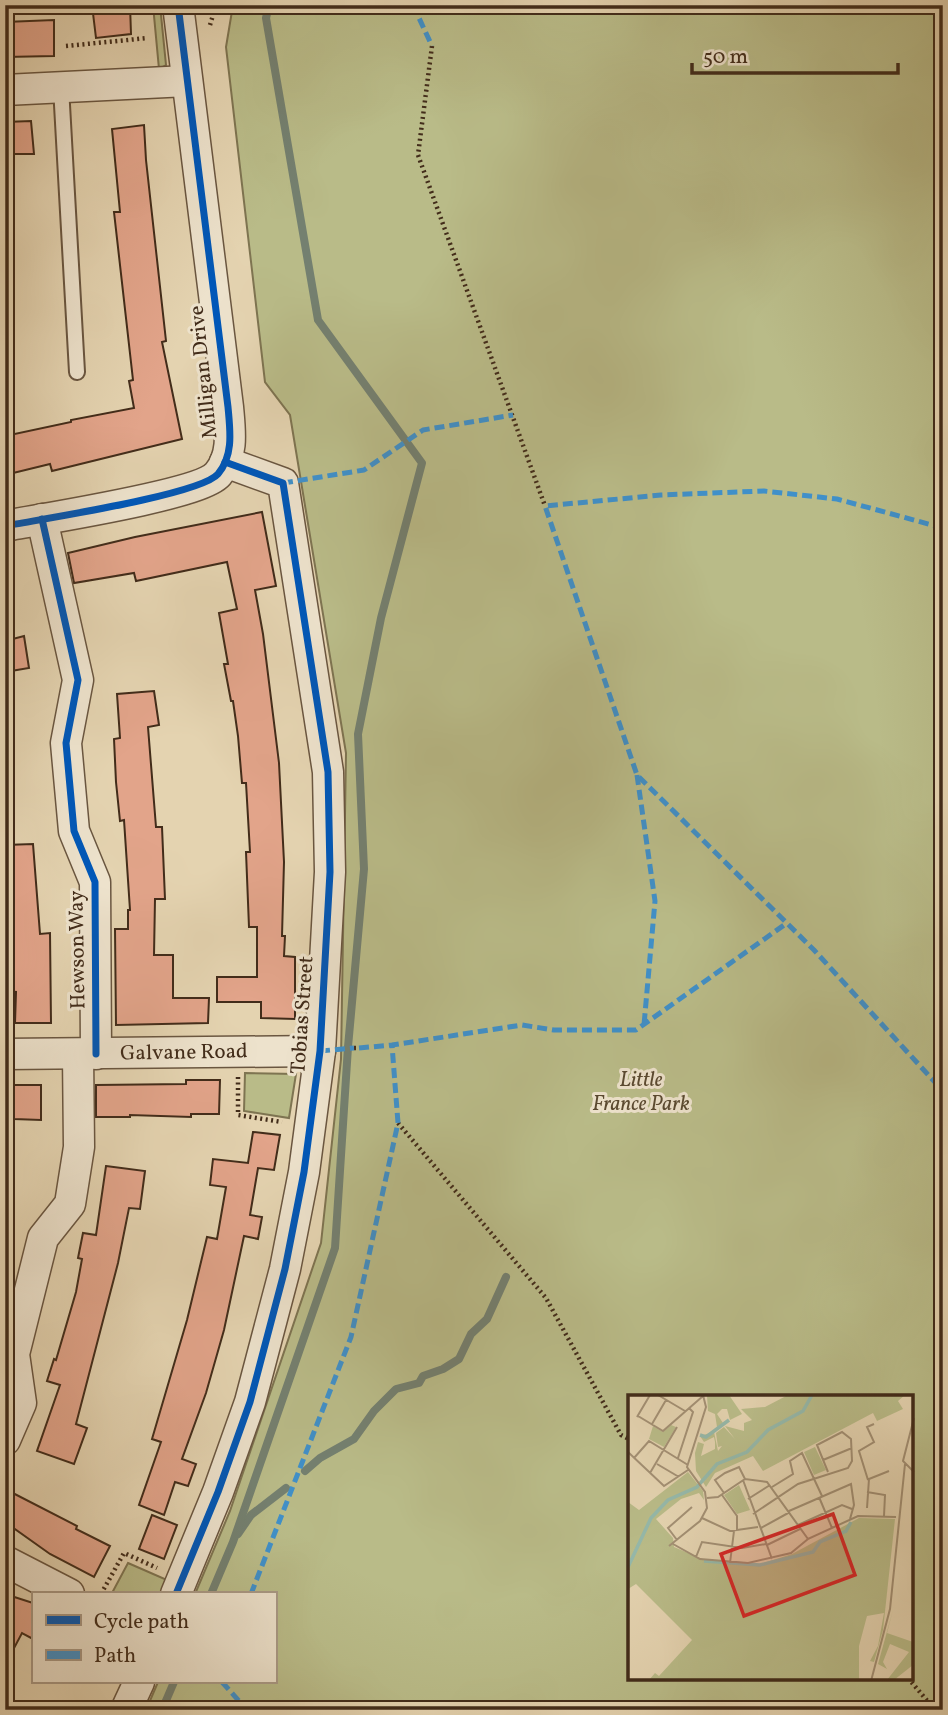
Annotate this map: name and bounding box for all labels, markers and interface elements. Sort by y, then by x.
scale bar [692,32,899,76]
text: 50 m [703,43,748,72]
street label: Milligan Drive [183,304,225,440]
street label: Hewson Way [62,890,94,1010]
street label: Tobias Street [284,955,322,1075]
street label: Galvane Road [120,1037,248,1069]
park label: Little France Park [592,1066,690,1119]
inset map [628,1395,913,1680]
legend [32,1592,276,1684]
text: Cycle path [94,1608,189,1637]
text: Path [94,1642,136,1671]

